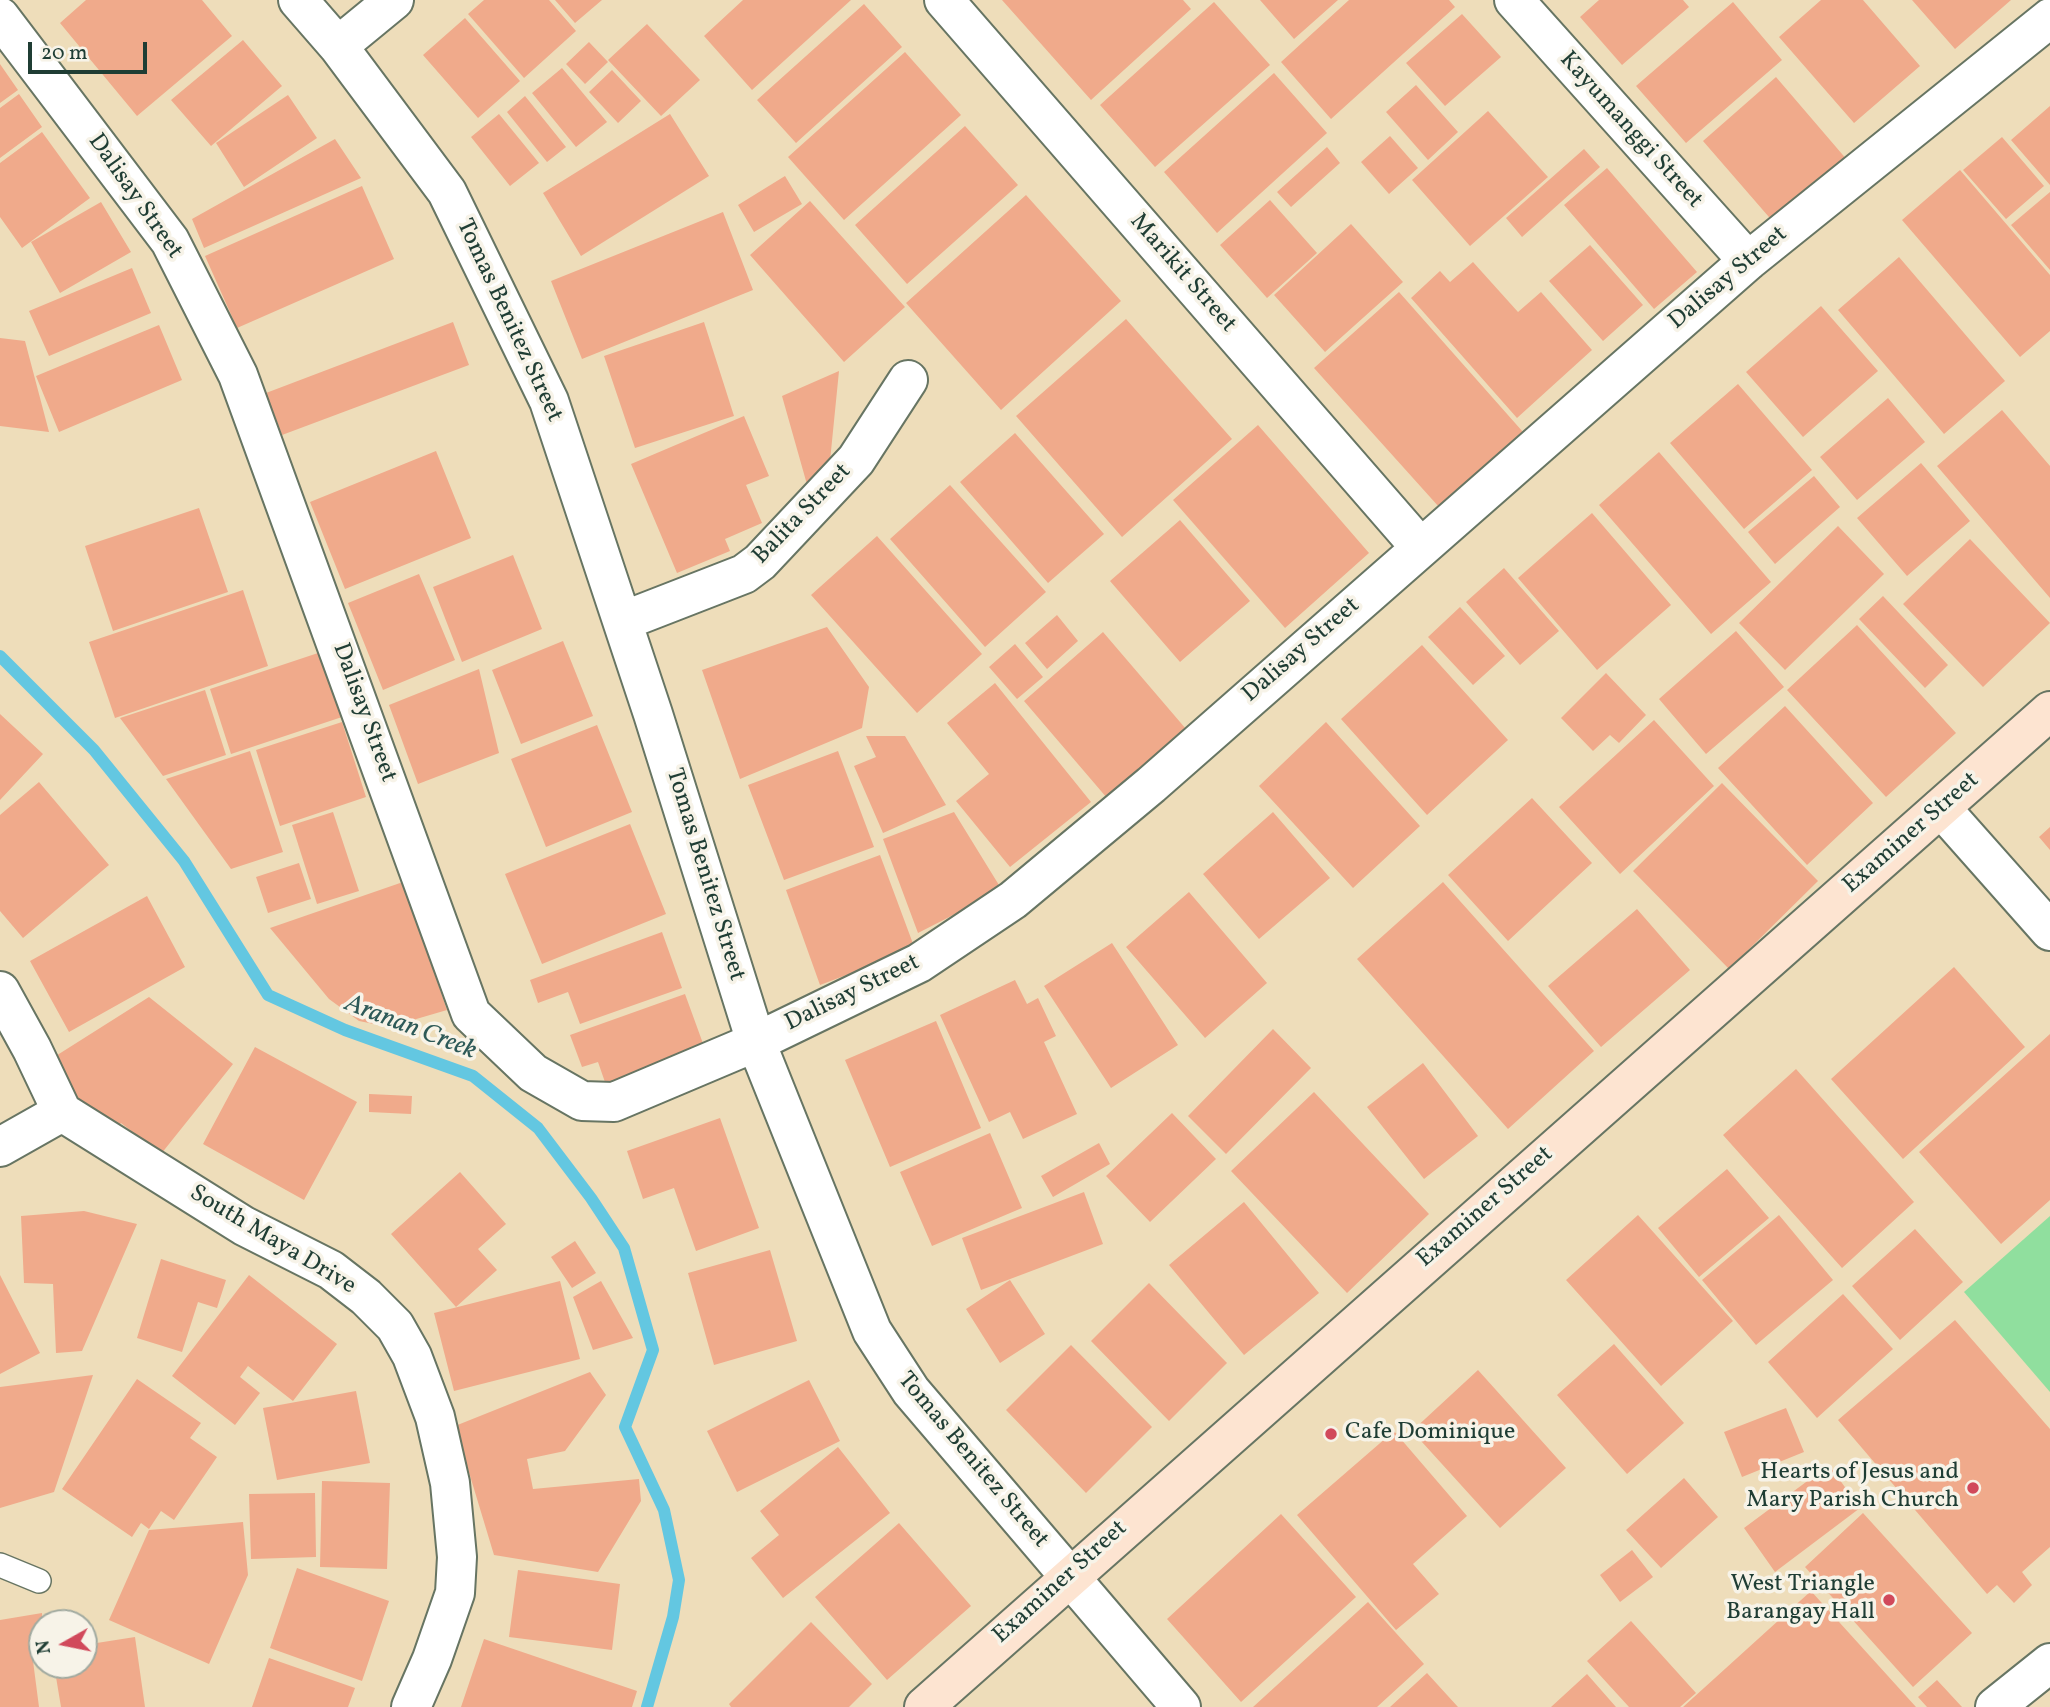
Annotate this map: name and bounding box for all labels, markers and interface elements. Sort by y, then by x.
scale bar [32,28,150,72]
text: 20 m [41,39,87,68]
street label: Kayumanggi Street [1552,47,1708,215]
street label: Dalisay Street [80,129,188,265]
street label: Marikit Street [1123,209,1241,339]
street label: Tomas Benitez Street [448,215,568,427]
street label: Dalisay Street [1664,221,1794,337]
street label: Balita Street [748,458,858,572]
street label: Dalisay Street [1237,592,1367,710]
street label: Dalisay Street [324,639,402,787]
street label: Tomas Benitez Street [658,765,750,985]
street label: Examiner Street [1838,767,1986,901]
street label: Dalisay Street [781,949,925,1039]
water label: Aranan Creek [340,990,480,1068]
street label: Examiner Street [1412,1141,1560,1275]
street label: South Maya Drive [184,1180,360,1302]
street label: Tomas Benitez Street [890,1367,1054,1555]
place label: Cafe Dominique [1345,1420,1515,1448]
marker: Cafe Dominique [1323,1426,1339,1442]
place label: Hearts of Jesus and Mary Parish Church [1746,1460,1959,1516]
marker: Hearts of Jesus and Mary Parish Church [1965,1480,1981,1496]
street label: Examiner Street [988,1515,1134,1651]
place label: West Triangle Barangay Hall [1726,1572,1875,1628]
marker: West Triangle Barangay Hall [1881,1592,1897,1608]
north arrow [28,1609,98,1679]
text: N [30,1638,58,1656]

